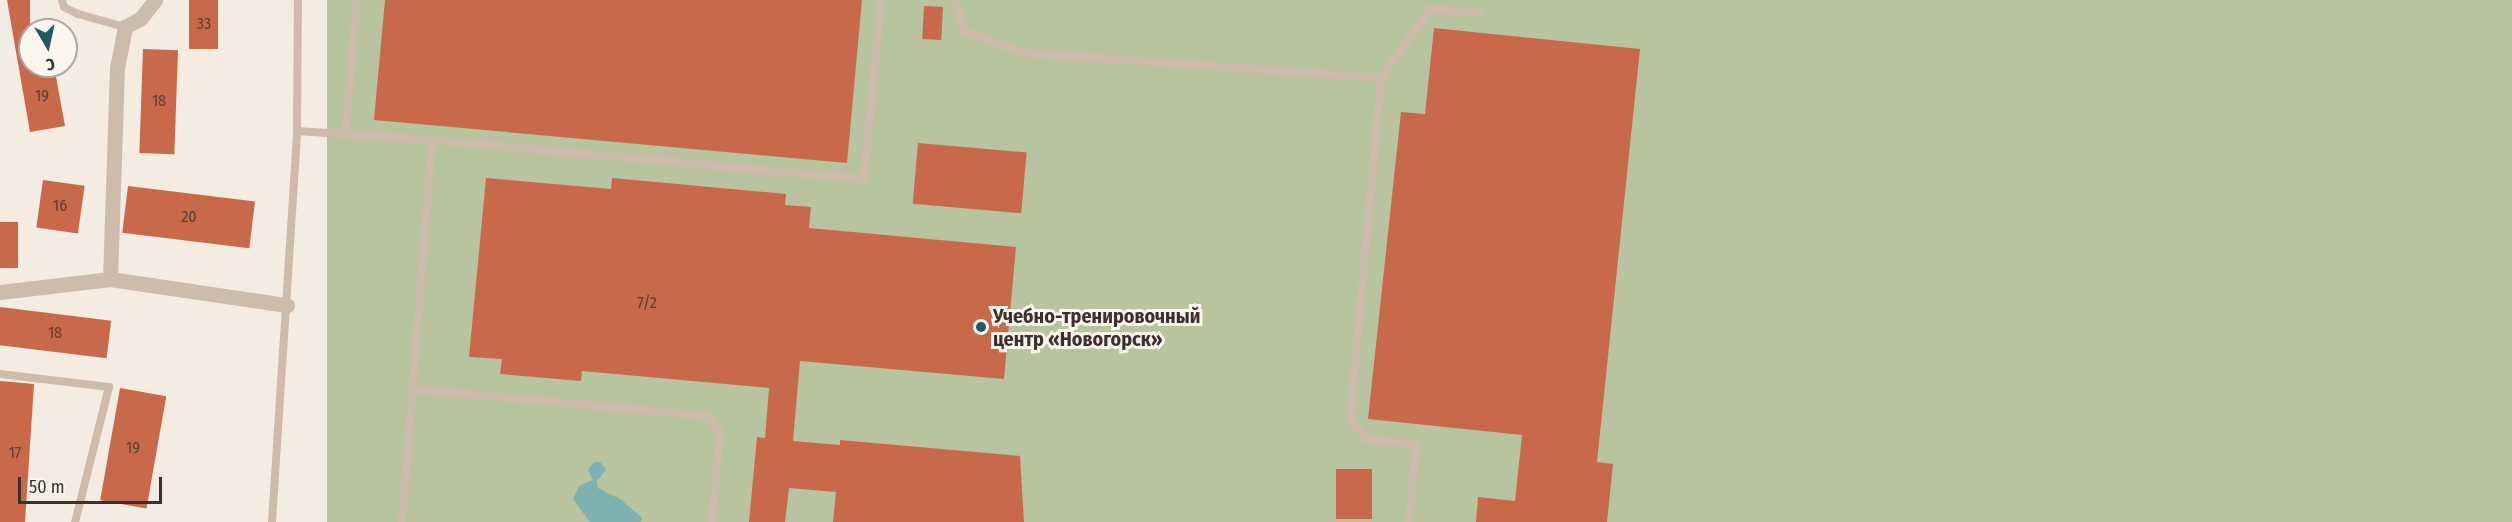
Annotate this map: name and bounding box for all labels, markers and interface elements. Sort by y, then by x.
house number: 33 [197,14,211,34]
north arrow [18,18,78,78]
text: С [45,54,56,74]
house number: 19 [35,86,49,106]
house number: 18 [152,91,166,111]
house number: 16 [53,196,67,216]
house number: 20 [181,207,197,227]
house number: 7/2 [637,293,657,313]
place label: Учебно-тренировочный центр «Новогорск» [993,304,1200,351]
marker: Учебно-тренировочный центр «Новогорск» [974,320,988,334]
house number: 18 [48,323,62,343]
house number: 19 [126,438,140,458]
house number: 17 [9,443,21,463]
scale bar [21,465,165,503]
text: 50 m [29,476,65,498]

